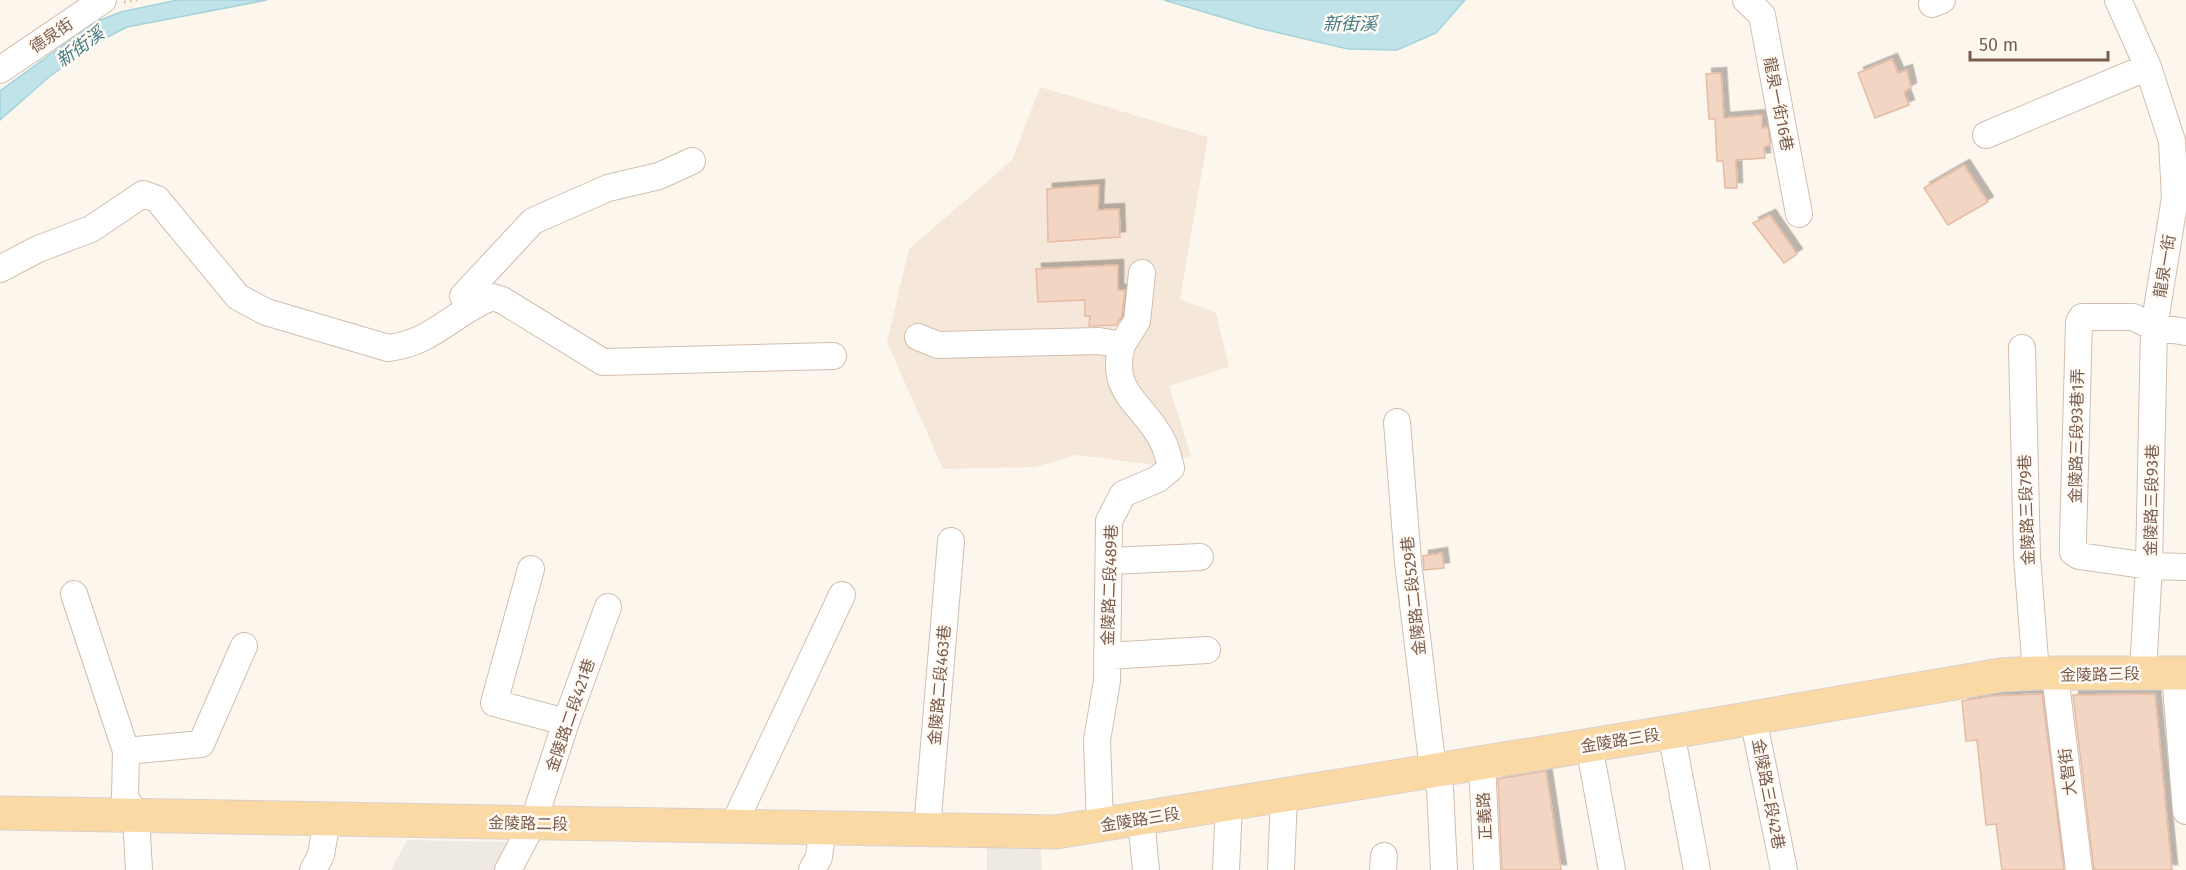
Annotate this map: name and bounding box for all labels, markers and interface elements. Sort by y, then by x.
water label: 新街溪 [1323,13,1380,35]
street label: 德泉街 [26,14,76,57]
water label: 新街溪 [52,20,111,72]
scale bar [1970,24,2108,62]
text: 50 m [1979,34,2018,56]
street label: 龍泉一街16巷 [1760,55,1797,153]
street label: 龍泉一街 [2150,233,2179,299]
street label: 金陵路三段93巷1弄 [2066,368,2087,504]
street label: 金陵路三段93巷 [2141,444,2162,556]
street label: 金陵路三段79巷 [2015,454,2038,566]
street label: 金陵路二段489巷 [1098,524,1121,646]
street label: 金陵路二段529巷 [1398,535,1429,657]
street label: 金陵路二段463巷 [925,624,954,746]
street label: 金陵路二段421巷 [542,656,599,774]
street label: 金陵路三段 [2060,664,2140,685]
street label: 金陵路三段 [1579,725,1661,756]
street label: 金陵路三段42巷 [1748,737,1789,851]
street label: 大智街 [2055,747,2080,797]
street label: 正義路 [1474,792,1495,840]
street label: 金陵路三段 [1099,804,1181,835]
street label: 金陵路二段 [488,813,568,834]

